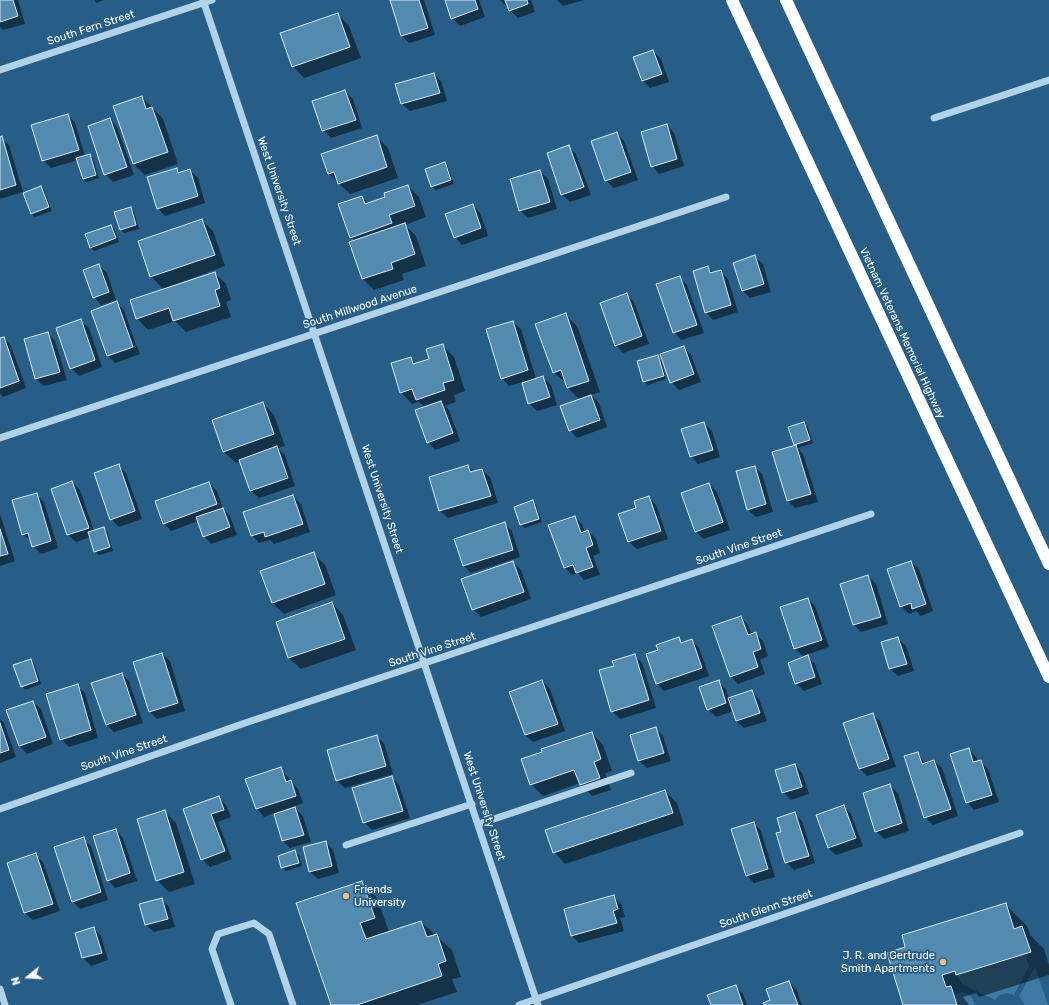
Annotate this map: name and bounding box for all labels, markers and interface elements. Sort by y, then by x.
street label: South Fern Street [46,8,136,48]
street label: West University Street [254,135,304,247]
street label: Vietnam Veterans Memorial Highway [856,245,948,421]
street label: South Millwood Avenue [301,282,419,332]
street label: West University Street [358,443,406,555]
street label: South Vine Street [694,526,784,568]
street label: South Vine Street [387,630,477,670]
street label: South Vine Street [79,732,169,774]
street label: West University Street [460,750,508,862]
place label: Friends University [354,883,406,909]
street label: South Glenn Street [718,887,814,931]
marker: Friends University [341,891,351,901]
place label: J. R. and Gertrude Smith Apartments [841,949,935,975]
north arrow [8,957,48,997]
marker: J. R. and Gertrude Smith Apartments [938,957,948,967]
text: N [9,975,24,987]

